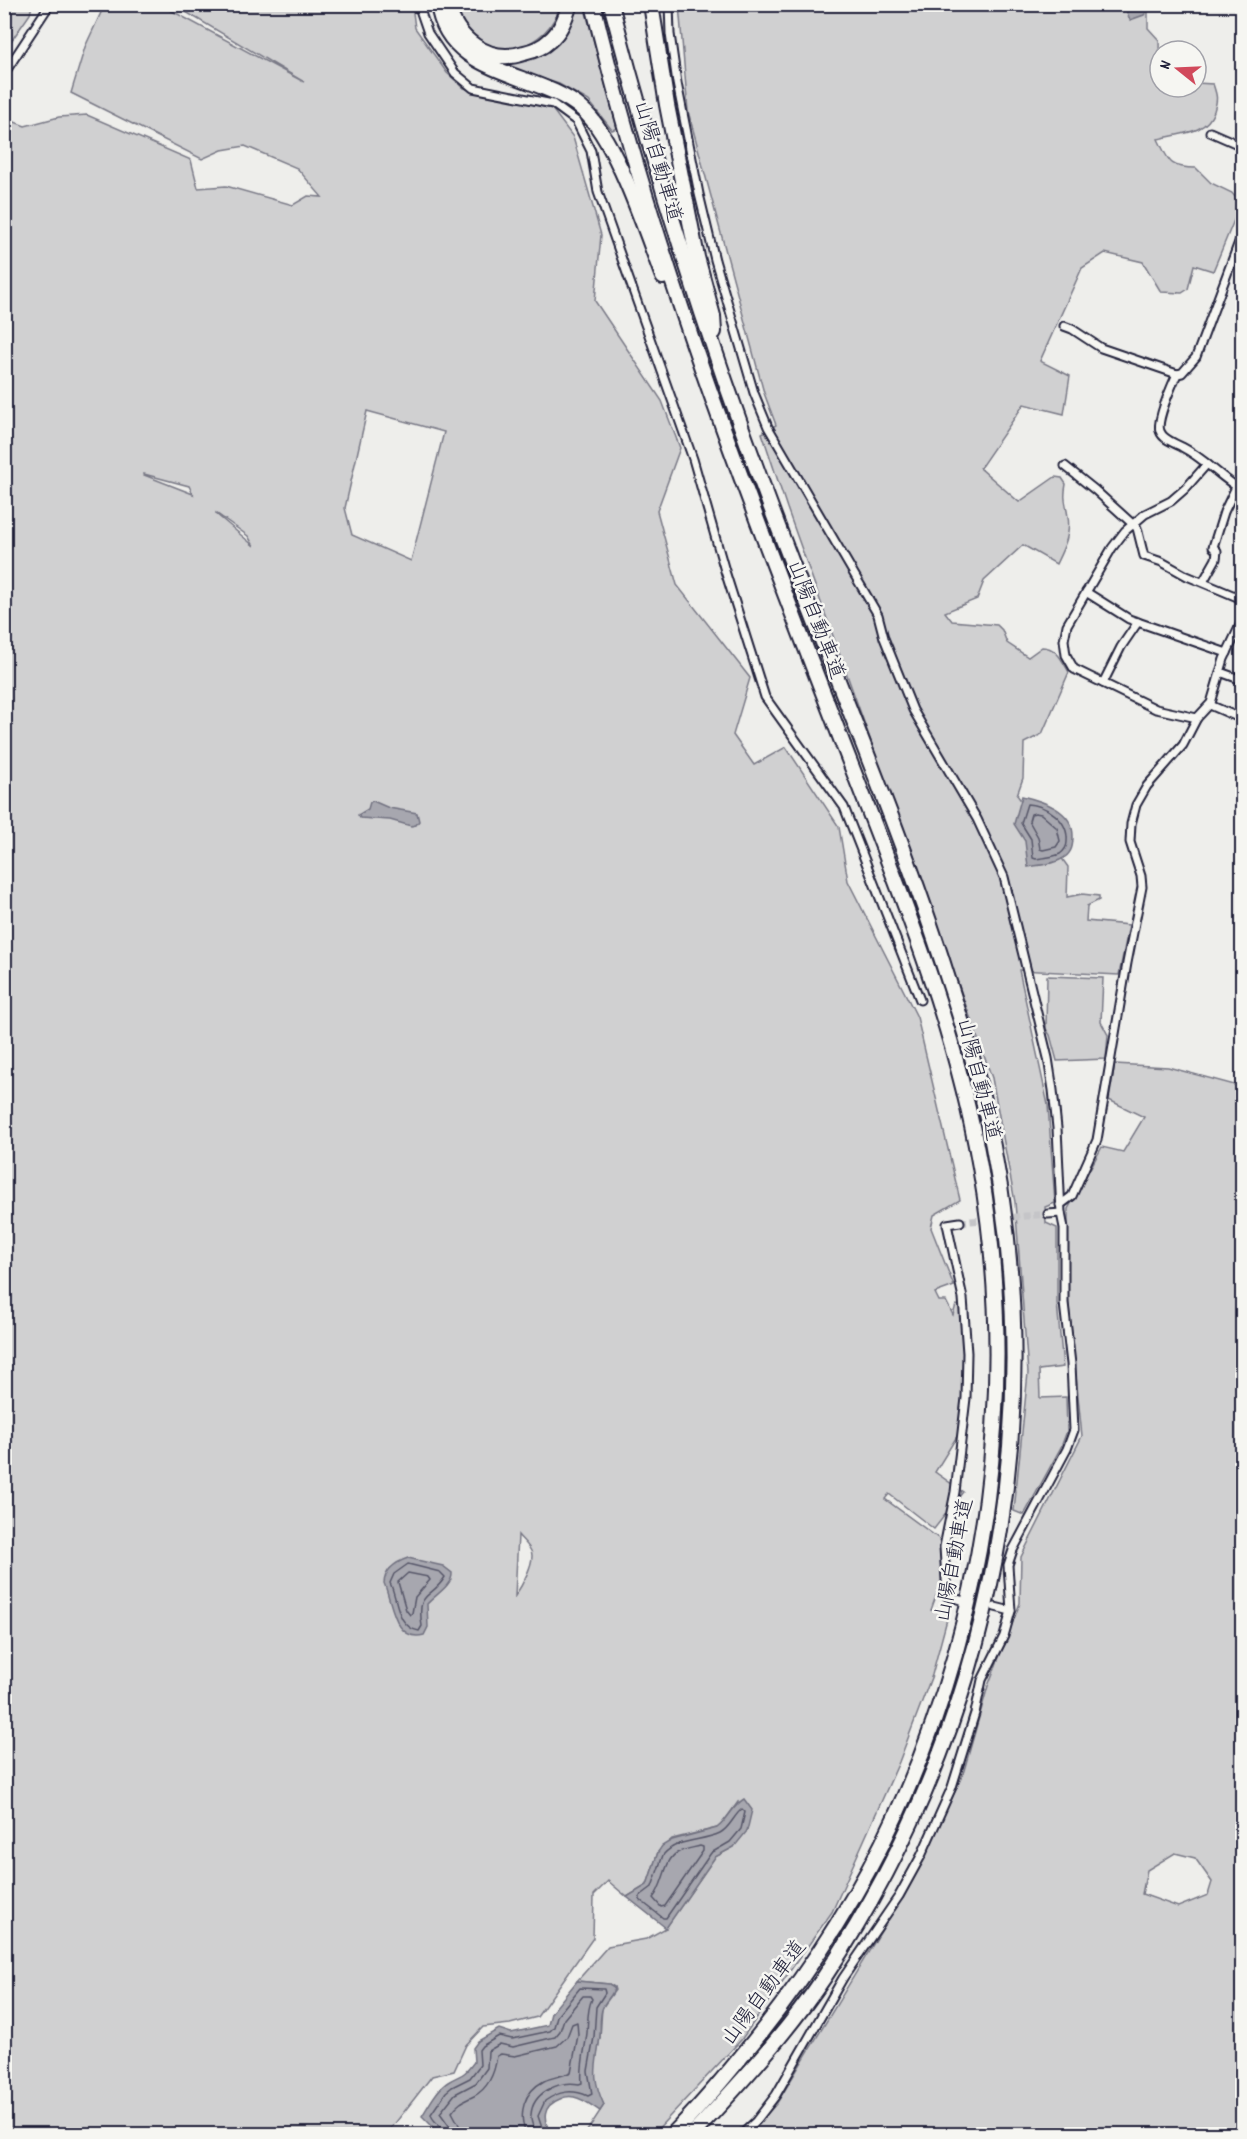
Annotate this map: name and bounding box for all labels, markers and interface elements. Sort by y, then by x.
north arrow [1148,39,1208,99]
text: N [1154,58,1178,72]
street label: 山陽自動車道 [624,97,688,227]
street label: 山陽自動車道 [778,556,851,684]
street label: 山陽自動車道 [947,1015,1007,1144]
street label: 山陽自動車道 [929,1496,983,1625]
street label: 山陽自動車道 [716,1934,815,2053]

